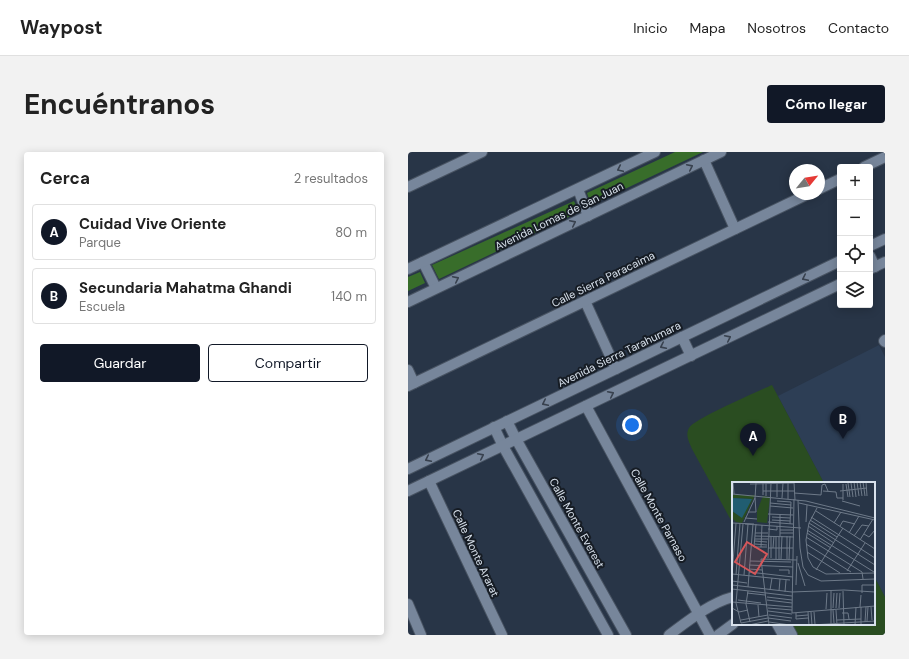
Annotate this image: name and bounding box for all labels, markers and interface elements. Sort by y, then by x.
text: Waypost [20,15,103,40]
text: Inicio [633,19,668,37]
text: Mapa [690,19,725,37]
text: Nosotros [747,19,806,37]
text: Contacto [828,19,889,37]
button: Cómo llegar [767,85,885,123]
text: Encuéntranos [24,86,215,123]
one-way arrow [616,164,624,172]
one-way arrow [686,164,694,172]
north arrow [789,164,825,200]
map controls [837,164,873,308]
button: + [837,164,873,200]
text: Cerca [40,167,90,189]
text: 2 resultados [294,170,368,187]
street label: Avenida Lomas de San Juan [492,179,626,253]
button: − [837,200,873,236]
text: Cuidad Vive Oriente [79,214,226,234]
one-way arrow [569,220,576,228]
text: A [49,224,59,241]
text: 80 m [335,224,367,241]
text: Parque [79,234,121,251]
button: locate [837,236,873,272]
street label: Calle Sierra Paracaima [549,248,657,310]
button: layers [837,272,873,308]
one-way arrow [802,273,809,281]
one-way arrow [451,276,459,284]
text: Secundaria Mahatma Ghandi [79,278,292,298]
text: B [50,288,58,305]
text: 140 m [331,288,367,305]
text: Escuela [79,298,125,315]
street label: Avenida Sierra Tarahumara [555,318,683,390]
one-way arrow [724,335,732,343]
one-way arrow [659,341,667,349]
button: Guardar [40,344,200,382]
button: Compartir [208,344,368,382]
one-way arrow [607,391,614,399]
one-way arrow [542,398,550,406]
pin: B [830,406,856,439]
your location [622,415,642,435]
pin: A [740,423,766,456]
one-way arrow [477,453,485,461]
one-way arrow [425,454,433,462]
street label: Calle Monte Parnaso [628,466,690,564]
street label: Calle Monte Everest [546,475,608,571]
inset map [732,482,875,625]
street label: Calle Monte Ararat [450,507,502,599]

